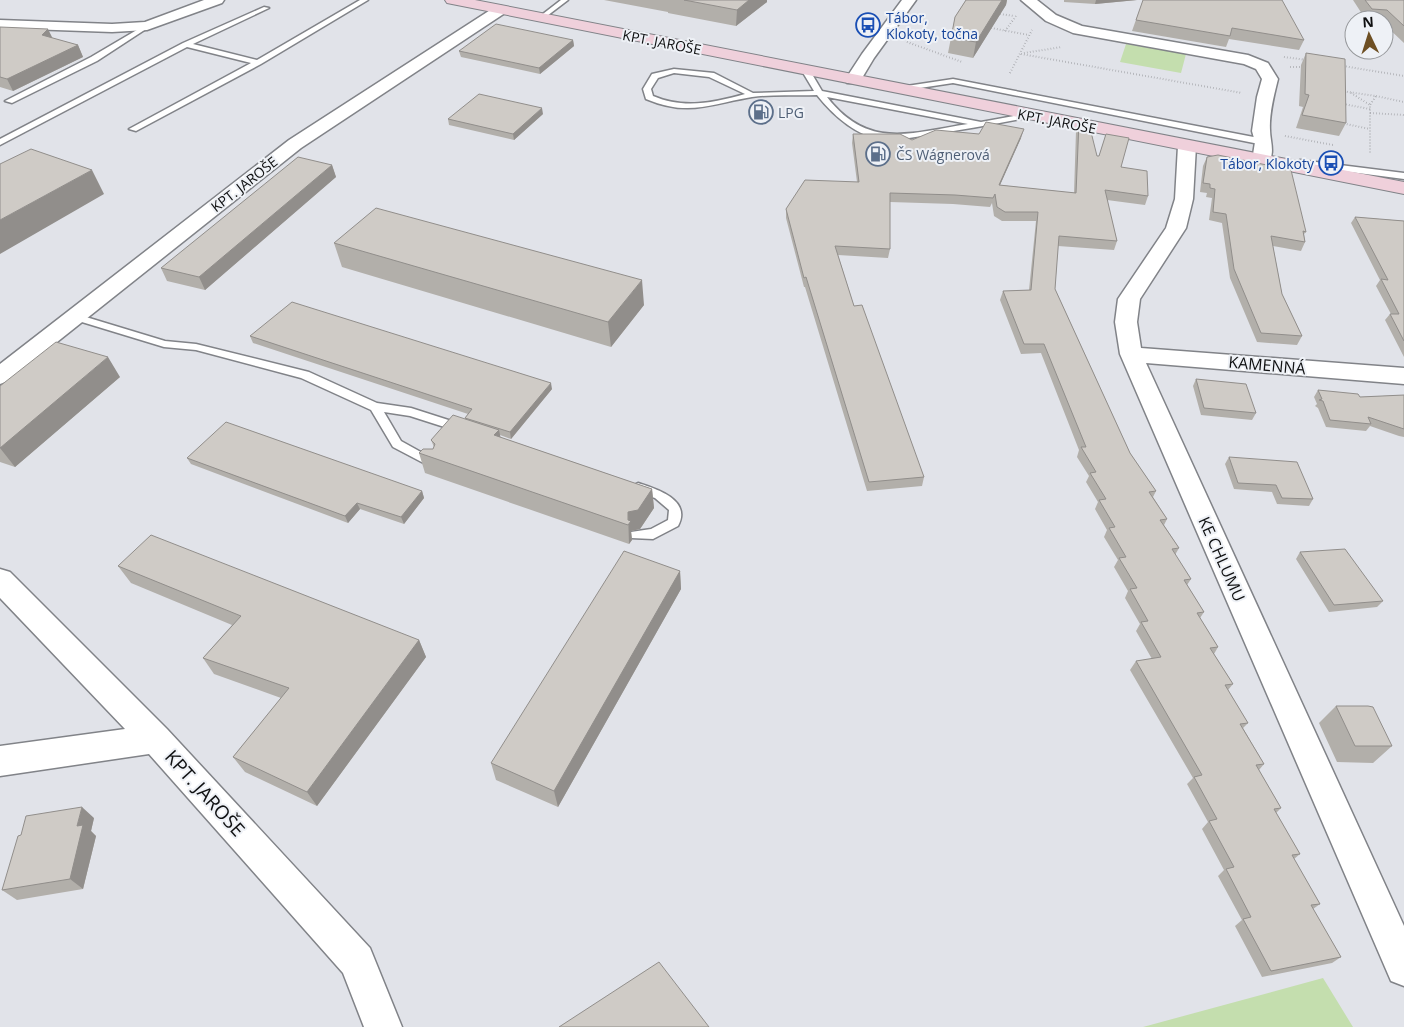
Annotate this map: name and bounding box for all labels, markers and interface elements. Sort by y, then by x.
place label: Tábor, Klokoty, točna [886,8,978,43]
north arrow [1344,10,1394,60]
bus stop icon: Tábor, Klokoty, točna [855,12,881,38]
text: N [1362,12,1374,31]
street label: KPT. JAROŠE [621,25,703,59]
fuel station icon: LPG [748,99,774,125]
place label: LPG [778,103,804,122]
street label: KPT. JAROŠE [1016,104,1098,138]
fuel station icon: ČS Wágnerová [865,141,891,167]
place label: ČS Wágnerová [896,145,990,164]
bus stop icon: Tábor, Klokoty [1318,150,1344,176]
street label: KPT. JAROŠE [207,152,281,216]
place label: Tábor, Klokoty [1220,154,1315,173]
street label: KAMENNÁ [1227,351,1307,379]
street label: KE CHLUMU [1193,513,1251,605]
street label: KPT. JAROŠE [159,744,251,842]

